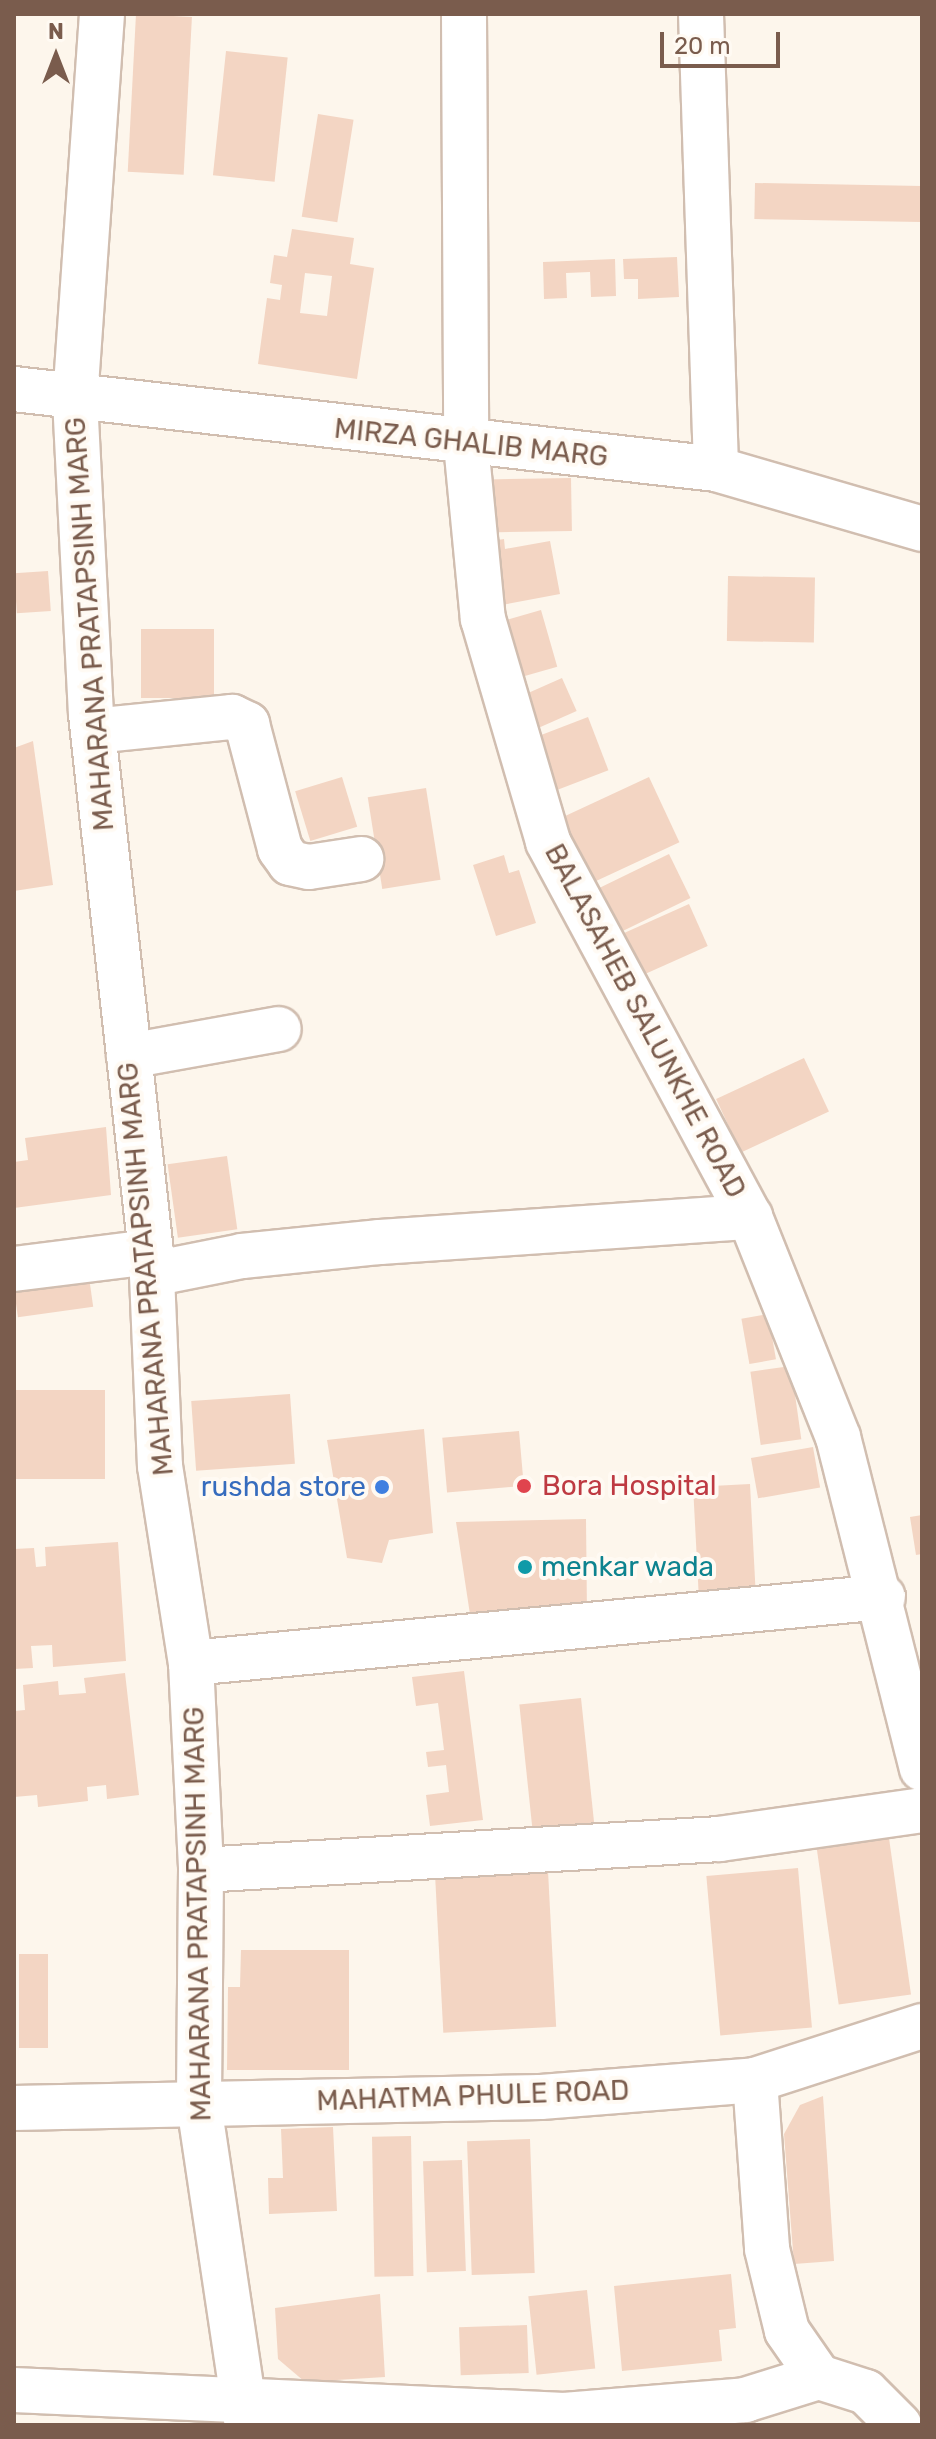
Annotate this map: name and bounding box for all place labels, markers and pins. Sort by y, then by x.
place label: Bora Hospital [542,1469,717,1503]
place label: rushda store [201,1470,366,1504]
marker: Bora Hospital [513,1475,535,1497]
marker: rushda store [373,1478,391,1496]
place label: menkar wada [541,1550,715,1584]
marker: menkar wada [516,1558,534,1576]

